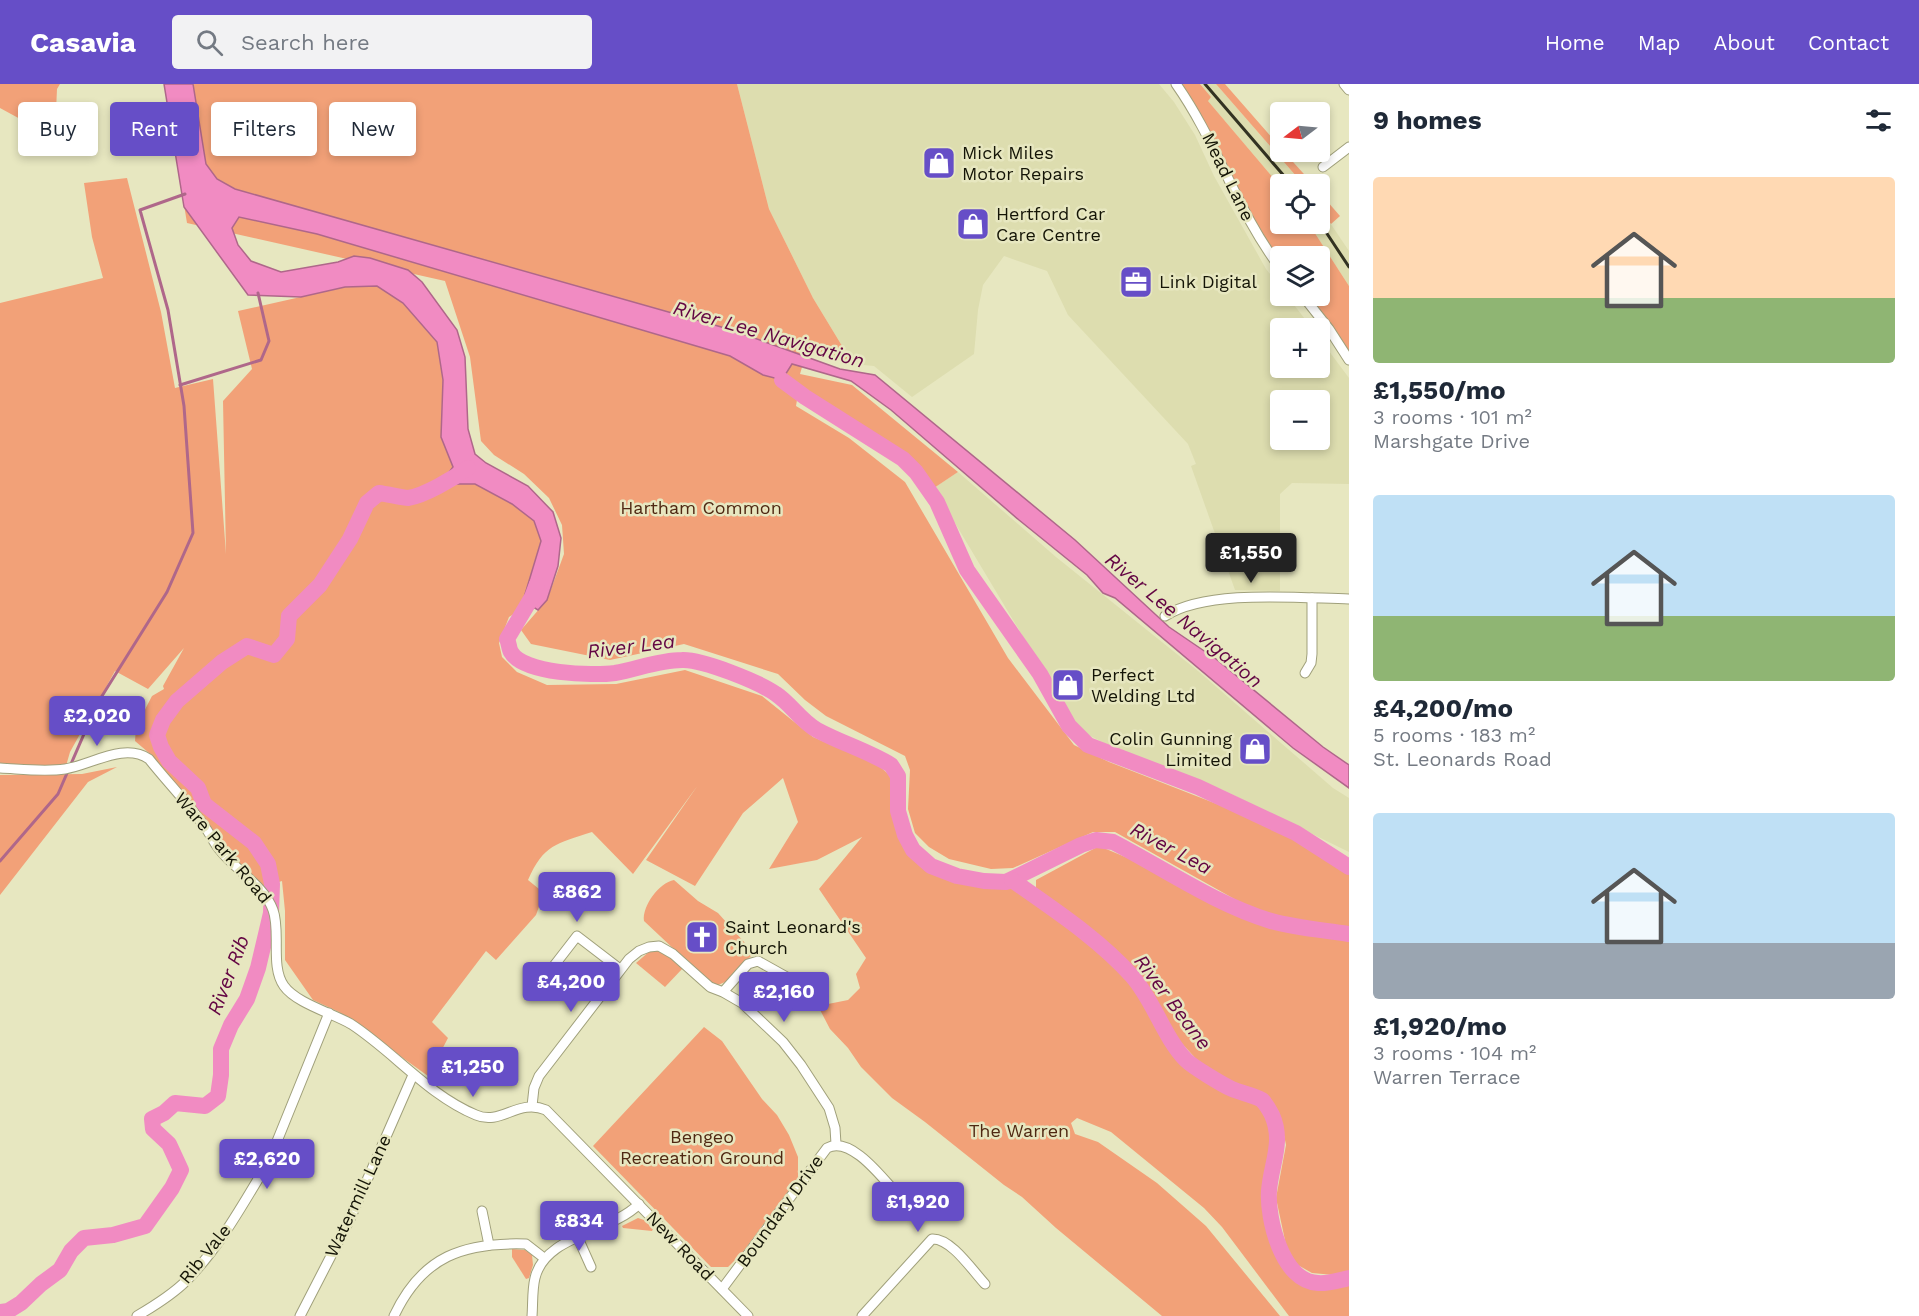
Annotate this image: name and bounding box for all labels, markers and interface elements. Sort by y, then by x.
search box [172,15,592,69]
text: Casavia [30,26,136,59]
icon: search [193,26,226,59]
text: Search here [241,30,370,55]
text: Home [1545,30,1605,55]
text: Map [1638,30,1681,55]
text: About [1714,30,1775,55]
text: Contact [1808,30,1889,55]
chip: Buy [18,102,98,156]
chip: Rent [110,102,199,156]
chip: Filters [211,102,317,156]
chip: New [329,102,416,156]
north arrow [1270,102,1330,162]
map controls [1270,102,1330,450]
icon: filters [1862,104,1895,137]
text: 9 homes [1373,105,1482,135]
street label: Mead Lane [1198,129,1259,224]
place label: Mick Miles Motor Repairs [962,142,1084,184]
shop icon: Mick Miles Motor Repairs [921,145,957,181]
button: locate [1270,174,1330,234]
place label: Hertford Car Care Centre [996,203,1105,245]
shop icon: Hertford Car Care Centre [955,206,991,242]
icon: home [1580,216,1688,324]
button: layers [1270,246,1330,306]
office icon: Link Digital [1118,264,1154,300]
place label: Link Digital [1159,271,1257,292]
water label: River Lee Navigation [671,295,867,373]
button: + [1270,318,1330,378]
text: £1,550/mo [1373,375,1506,405]
button: − [1270,390,1330,450]
text: 3 rooms · 101 m² [1373,405,1532,429]
text: Marshgate Drive [1373,429,1530,453]
park label: Hartham Common [620,497,782,518]
pin: £1,550 [1202,533,1300,584]
icon: home [1580,534,1688,642]
text: £1,550 [1219,540,1283,564]
water label: River Lee Navigation [1101,547,1267,693]
water label: River Lea [586,629,676,663]
place label: Perfect Welding Ltd [1091,664,1195,706]
shop icon: Perfect Welding Ltd [1050,667,1086,703]
text: £4,200/mo [1373,693,1513,723]
pin: £2,020 [48,696,146,747]
text: £2,020 [63,703,131,727]
text: 5 rooms · 183 m² [1373,723,1535,747]
place label: Colin Gunning Limited [1109,728,1232,770]
shop icon: Colin Gunning Limited [1237,731,1273,767]
text: St. Leonards Road [1373,747,1552,771]
street label: Ware Park Road [171,788,276,908]
water label: River Lea [1126,817,1216,879]
icon: home [1580,852,1688,960]
pin: £862 [541,872,613,923]
text: £862 [552,879,602,903]
place label: Saint Leonard's Church [725,916,861,958]
church icon: Saint Leonard's Church [684,919,720,955]
water label: River Rib [202,932,254,1018]
water label: River Beane [1129,949,1217,1055]
pin: £4,200 [522,962,620,1013]
text: £4,200 [537,969,605,993]
pin: £2,160 [735,972,833,1023]
text: £2,160 [753,979,815,1003]
text: £1,920/mo [1373,1011,1507,1041]
text: 3 rooms · 104 m² [1373,1041,1536,1065]
pin: £1,250 [424,1047,522,1098]
text: £1,250 [441,1054,505,1078]
text: Warren Terrace [1373,1065,1520,1089]
park label: The Warren [969,1120,1069,1141]
park label: Bengeo Recreation Ground [620,1126,784,1168]
street label: Watermill Lane [320,1131,395,1260]
pin: £2,620 [218,1139,316,1190]
text: £2,620 [233,1146,301,1170]
street label: Boundary Drive [732,1151,827,1271]
pin: £1,920 [869,1182,967,1233]
text: £1,920 [886,1189,950,1213]
pin: £834 [543,1201,615,1252]
street label: New Road [642,1207,718,1285]
text: £834 [554,1208,604,1232]
street label: Rib Vale [174,1220,235,1288]

